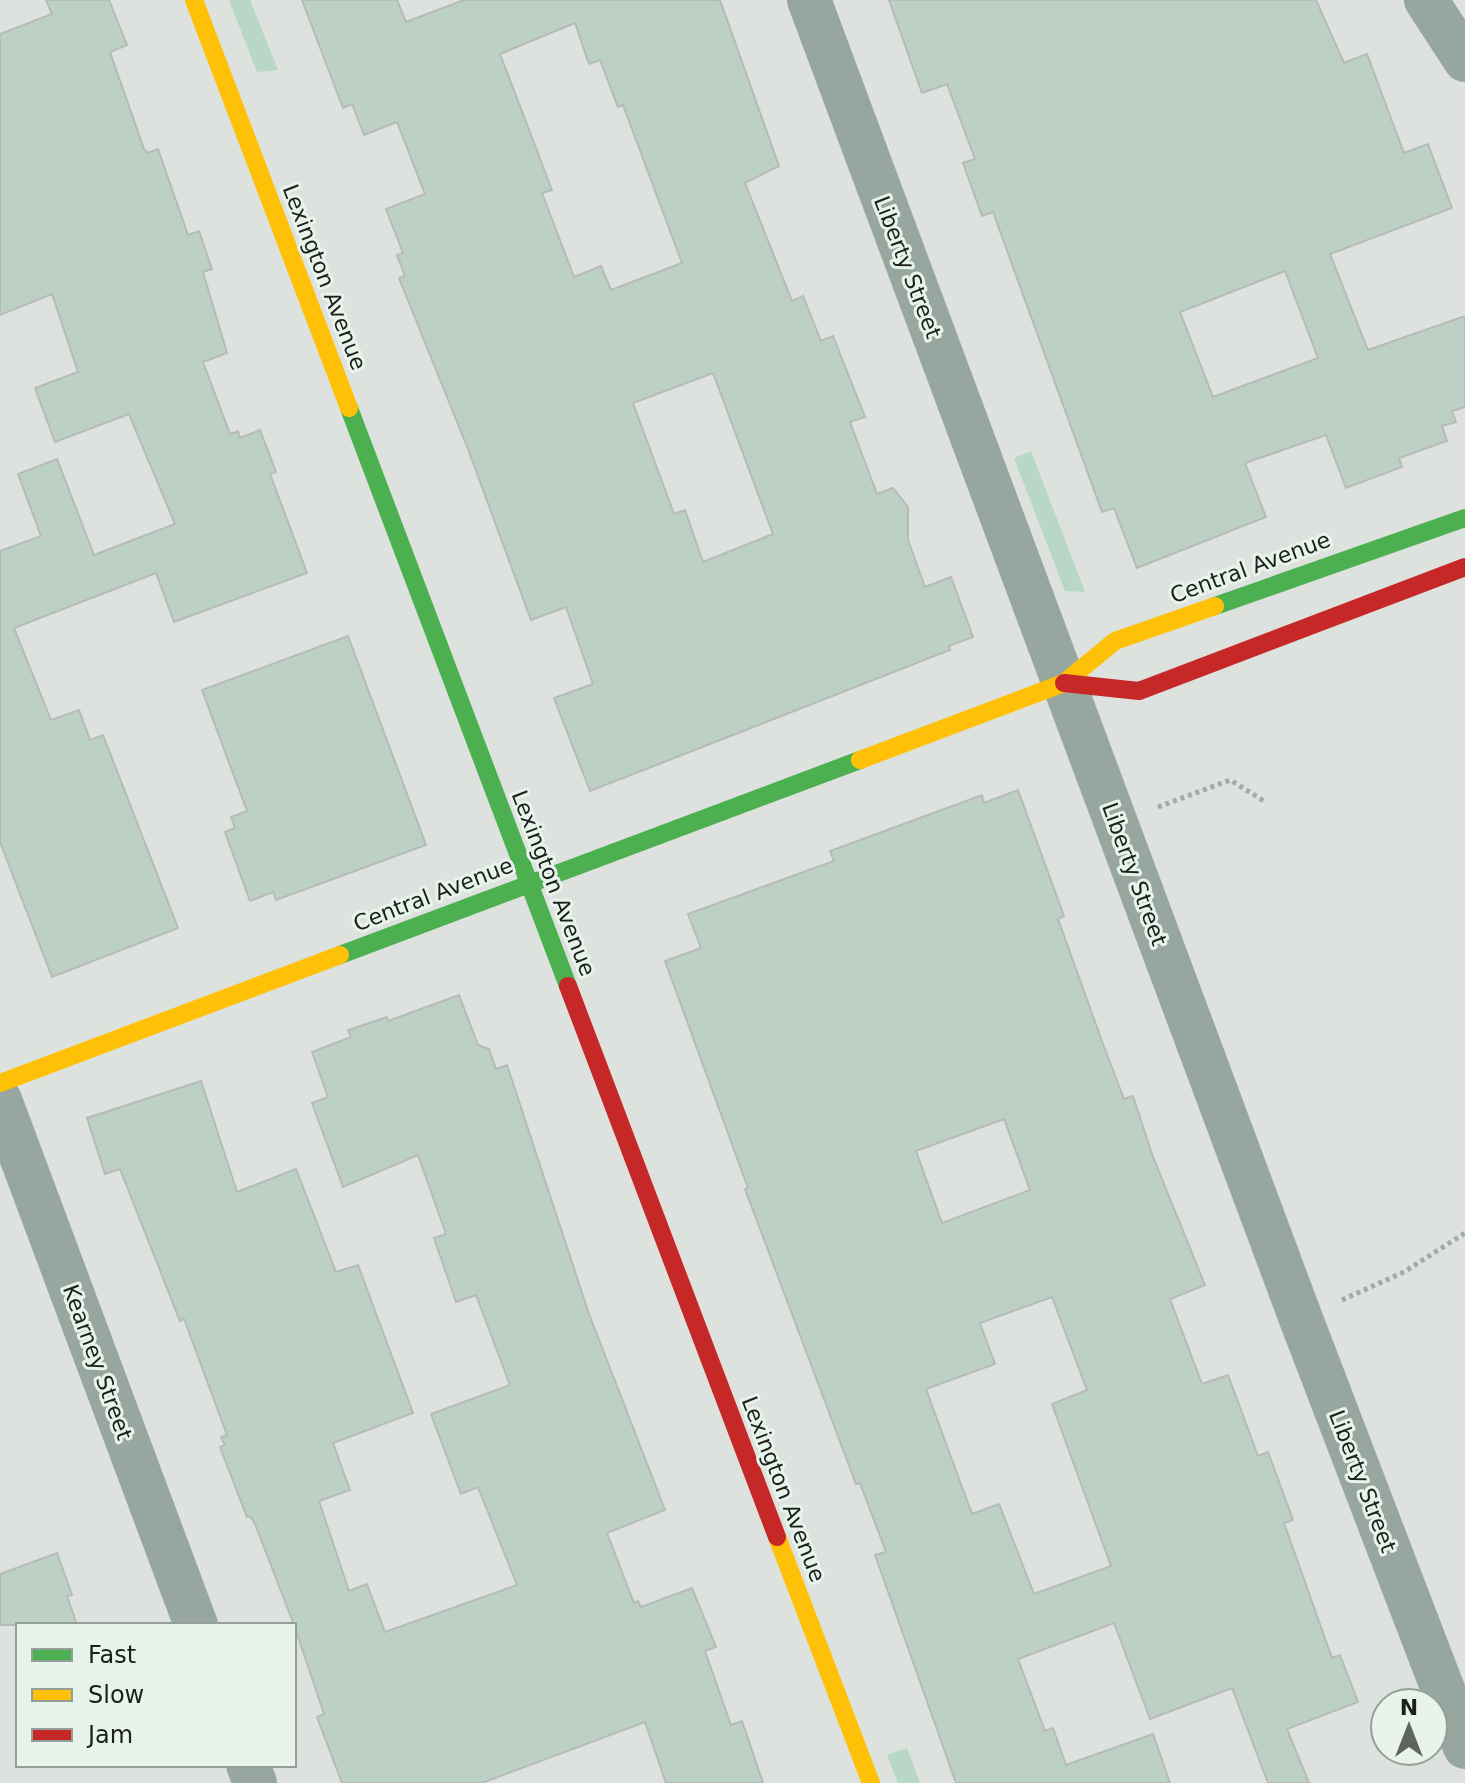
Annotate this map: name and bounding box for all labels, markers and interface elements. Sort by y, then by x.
street label: Lexington Avenue [278,181,371,374]
street label: Liberty Street [869,192,946,342]
street label: Central Avenue [1167,527,1334,608]
street label: Lexington Avenue [507,787,600,980]
street label: Liberty Street [1097,799,1172,949]
street label: Central Avenue [350,853,516,936]
street label: Kearney Street [58,1281,137,1444]
street label: Lexington Avenue [737,1393,830,1586]
street label: Liberty Street [1324,1406,1401,1556]
legend [16,1623,296,1767]
text: Fast [88,1641,136,1669]
text: Slow [88,1681,144,1709]
north arrow [1369,1687,1449,1767]
text: N [1400,1695,1418,1720]
text: Jam [86,1721,133,1749]

